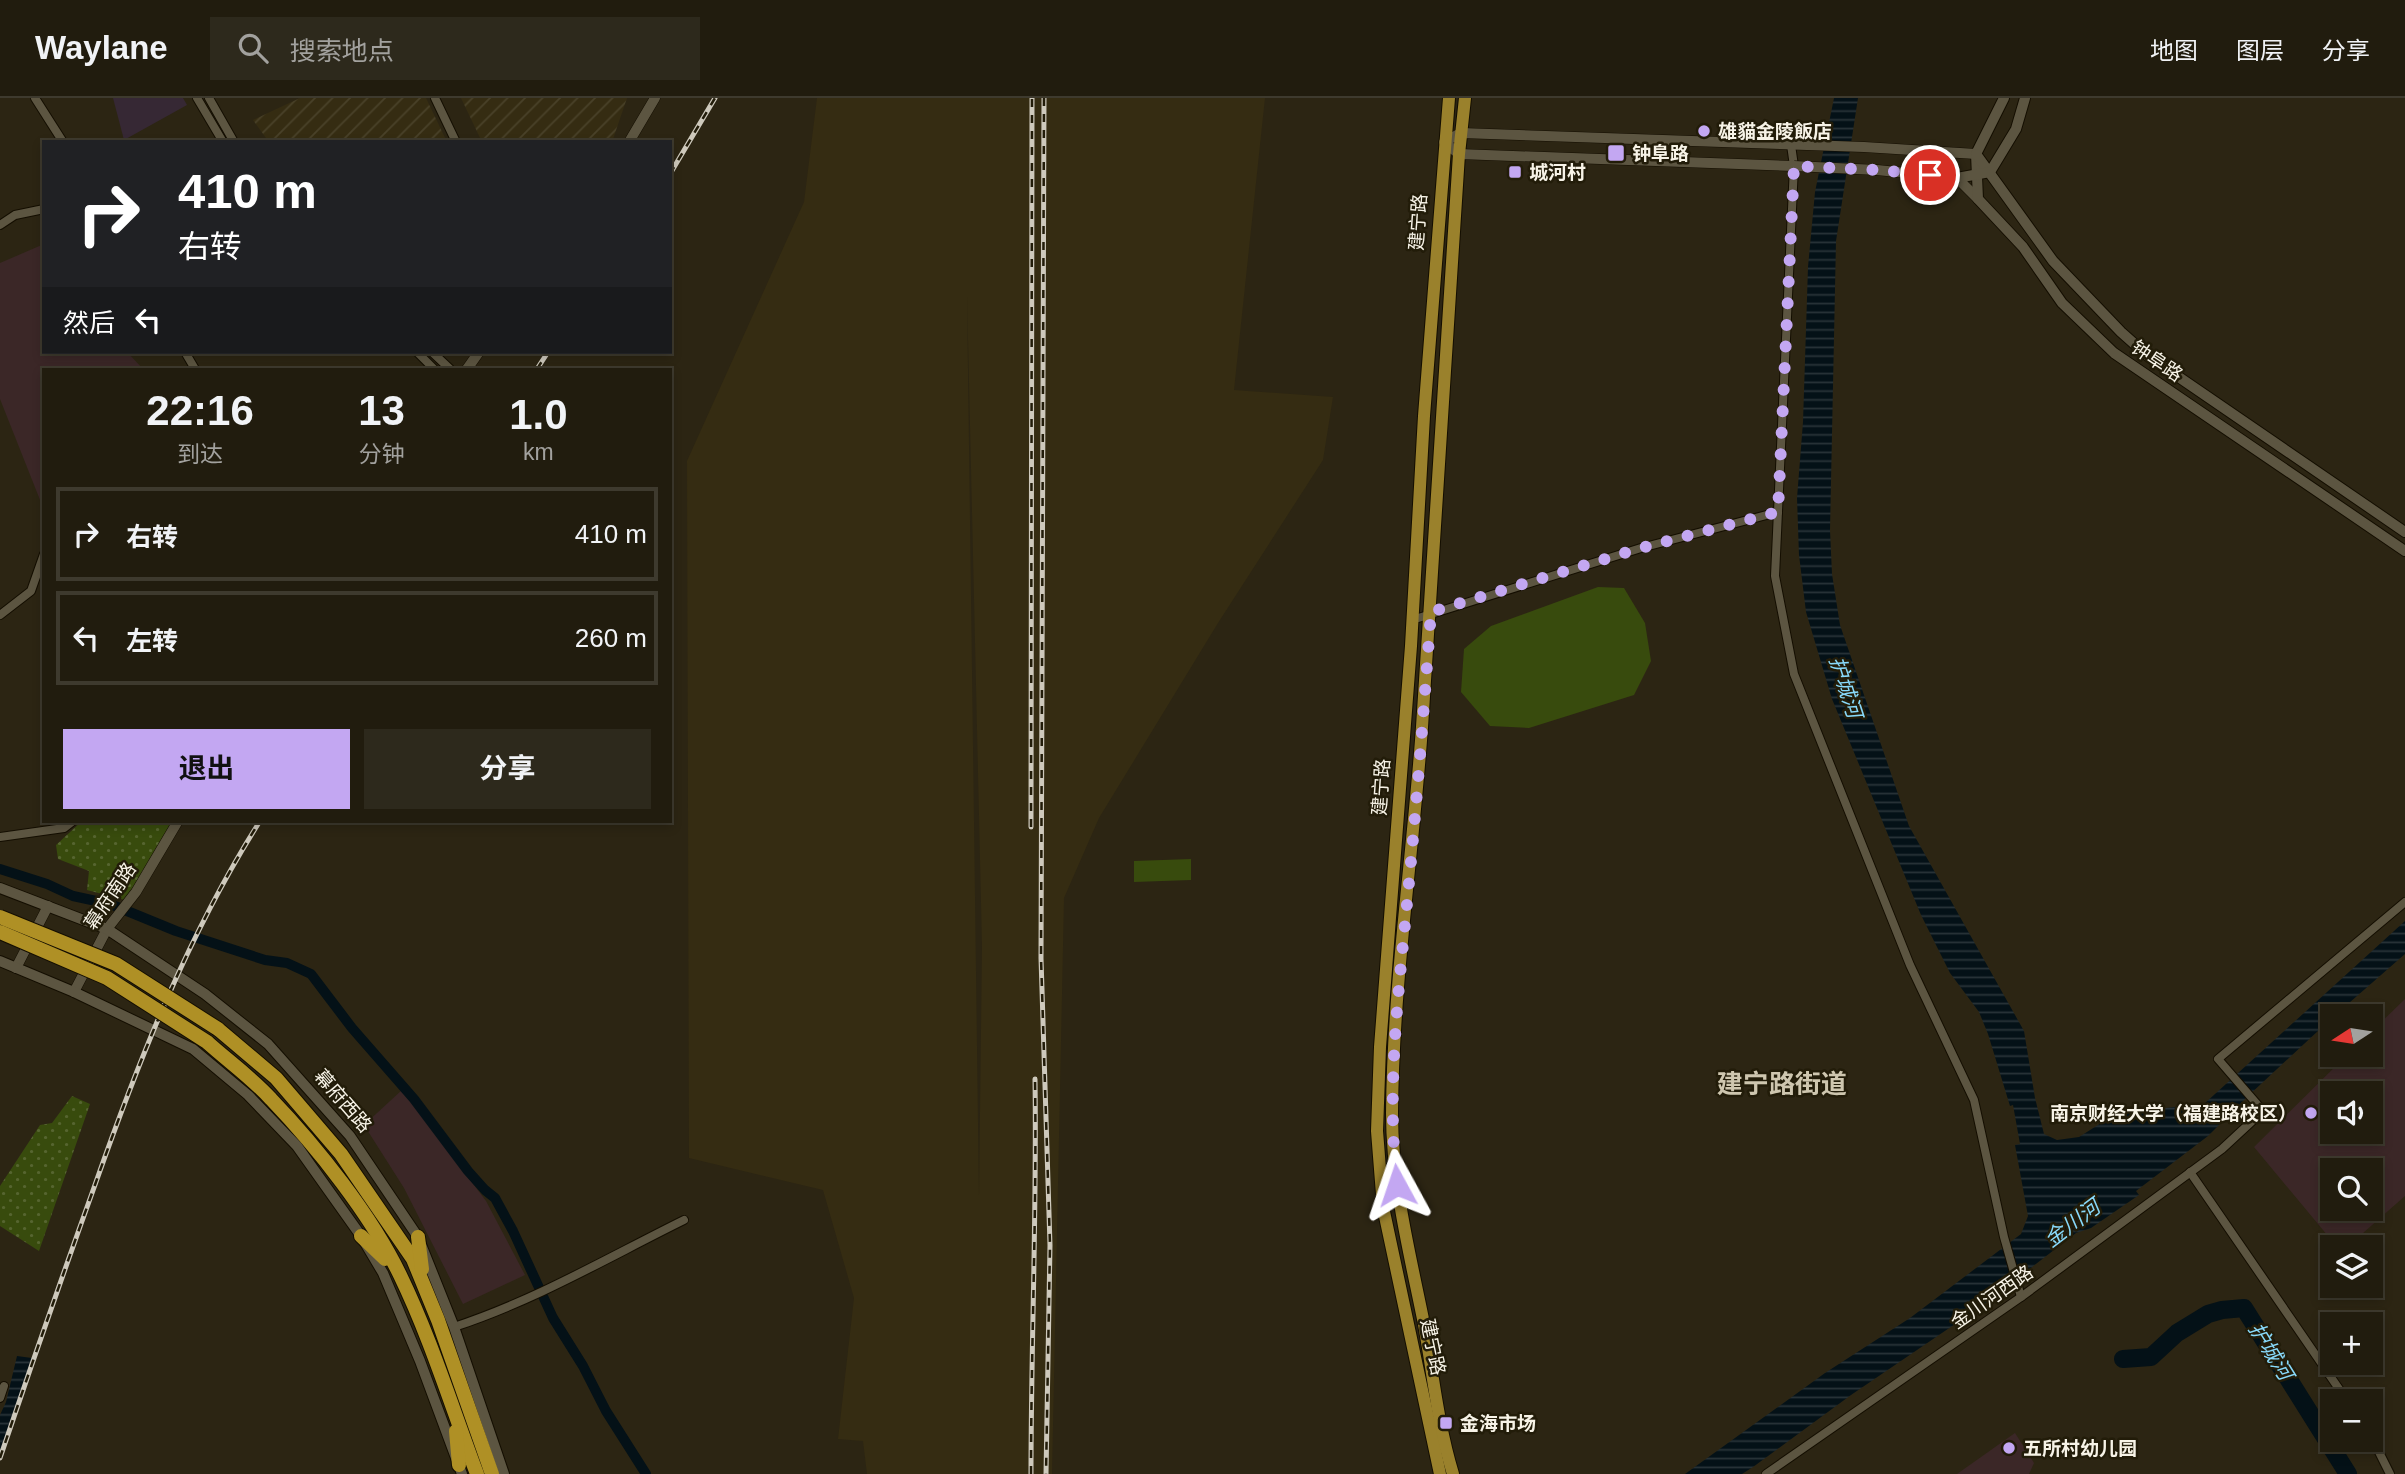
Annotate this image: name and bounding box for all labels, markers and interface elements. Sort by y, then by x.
search box [210,17,700,80]
text: Waylane [35,29,168,66]
icon: search [234,29,272,67]
text: 搜索地点 [290,36,394,66]
text: 地图 [2150,37,2198,64]
text: 图层 [2236,37,2284,64]
text: 分享 [2322,37,2370,64]
place label: 雄貓金陵飯店 [1718,121,1832,142]
marker: 雄貓金陵飯店 [1696,123,1712,139]
marker: 钟阜路 [1606,143,1626,163]
place label: 钟阜路 [1632,143,1689,164]
pin [1900,145,1960,205]
icon: arrive [1911,156,1949,194]
place label: 城河村 [1529,162,1586,183]
text: 410 m [178,164,317,218]
marker: 城河村 [1507,164,1523,180]
icon: right [63,168,154,259]
street label: 建宁路 [1406,193,1430,251]
text: 右转 [178,229,242,265]
icon: left [129,301,167,339]
text: 然后 [63,308,115,338]
street label: 钟阜路 [2127,336,2187,386]
text: 22:16 [146,387,254,434]
text: 13 [358,387,405,434]
text: 1.0 [509,391,568,438]
text: km [523,439,554,465]
text: 到达 [177,441,223,467]
text: 分钟 [359,441,405,467]
icon: right [67,515,105,553]
text: 410 m [575,519,647,549]
text: 右转 [126,522,178,552]
icon: left [67,619,105,657]
text: 260 m [575,623,647,653]
text: 左转 [126,626,178,656]
water label: 护城河 [1825,653,1868,724]
button: 退出 [63,729,350,809]
button: 分享 [364,729,651,809]
street label: 建宁路 [1369,758,1393,816]
street label: 幕府南路 [80,859,140,933]
north arrow [2320,1004,2384,1068]
map controls [2320,1004,2383,1452]
street label: 幕府西路 [310,1065,376,1137]
district label: 建宁路街道 [1717,1069,1847,1099]
button: sound [2320,1081,2383,1144]
place label: 南京财经大学（福建路校区） [2050,1103,2297,1124]
marker: 南京财经大学（福建路校区） [2303,1105,2319,1121]
position arrow [1360,1148,1434,1222]
button: search [2320,1158,2383,1221]
water label: 金川河 [2040,1192,2107,1251]
button: layers [2320,1235,2383,1298]
street label: 金川河西路 [1947,1261,2037,1333]
button: + [2320,1312,2383,1375]
street label: 建宁路 [1417,1317,1449,1377]
water label: 护城河 [2245,1318,2300,1387]
button: − [2320,1389,2383,1452]
place label: 金海市场 [1460,1413,1536,1434]
marker: 金海市场 [1438,1415,1454,1431]
place label: 五所村幼儿园 [2023,1438,2137,1459]
marker: 五所村幼儿园 [2001,1440,2017,1456]

